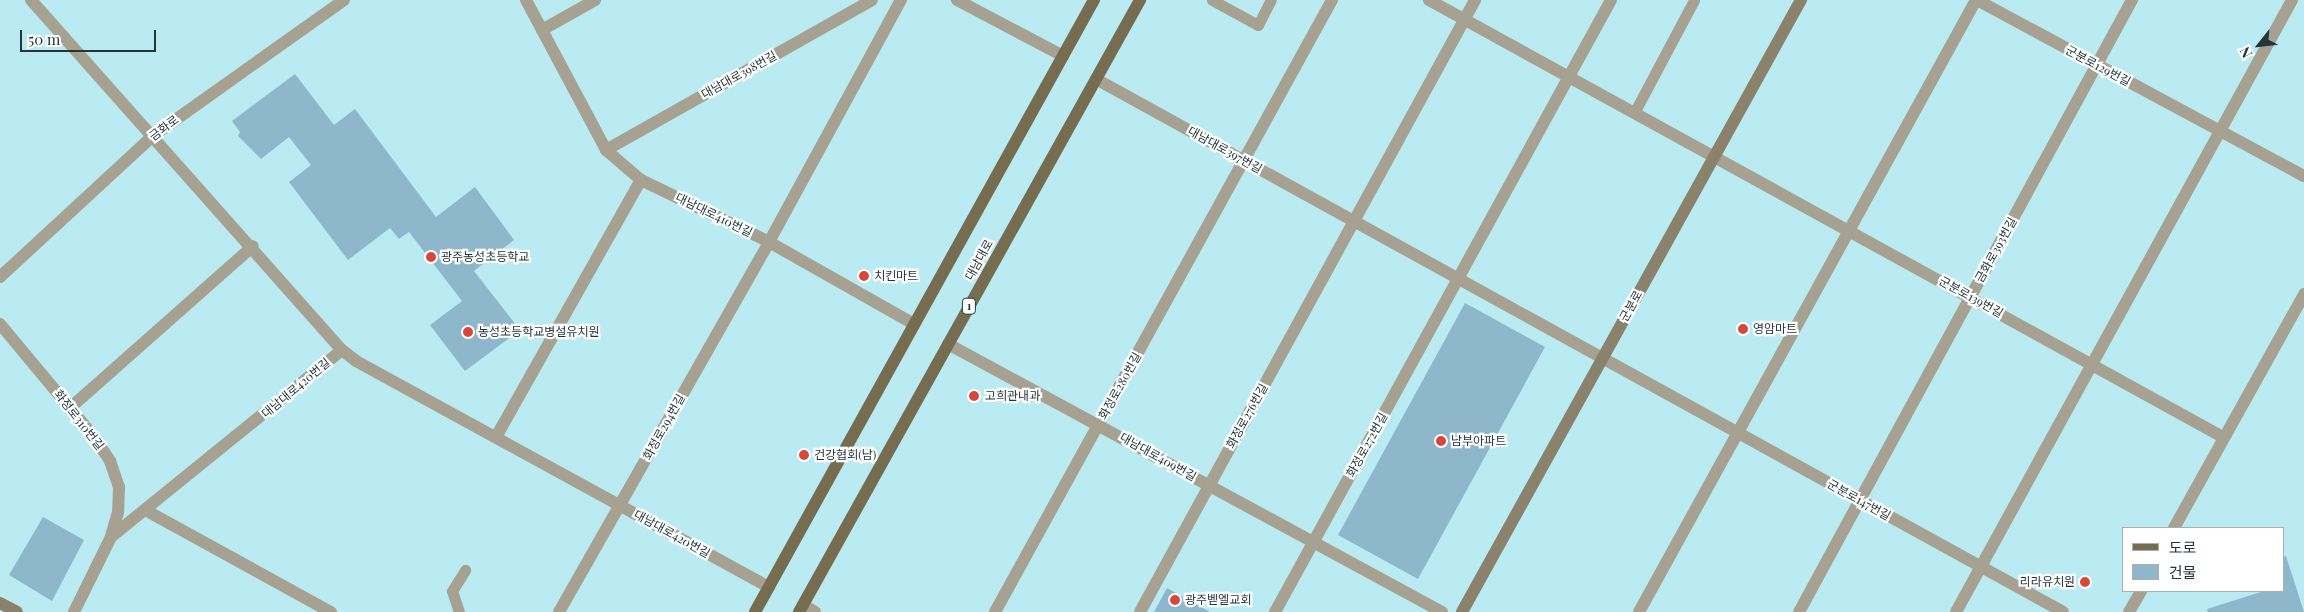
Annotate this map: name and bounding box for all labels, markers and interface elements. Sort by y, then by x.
scale bar [22,20,159,52]
north arrow [2234,20,2284,70]
text: 50 m [28,29,60,49]
street label: 군분로129번길 [2063,43,2133,89]
text: N [2235,43,2256,62]
street label: 대남대로398번길 [699,48,779,102]
street label: 금화로 [146,112,182,144]
street label: 대남대로397번길 [1185,124,1265,176]
street label: 대남대로410번길 [673,190,755,240]
street label: 금화로393번길 [1972,215,2020,285]
street label: 대남대로 [962,237,996,283]
place label: 광주농성초등학교 [441,250,529,264]
marker: 광주농성초등학교 [425,251,437,263]
place label: 치킨마트 [874,269,918,283]
marker: 치킨마트 [858,270,870,282]
street label: 군분로139번길 [1936,274,2006,320]
street label: 군분로 [1617,288,1645,324]
road number: 1 [962,298,976,314]
place label: 영암마트 [1753,322,1797,336]
marker: 영암마트 [1737,323,1749,335]
place label: 농성초등학교병설유치원 [478,325,599,339]
marker: 농성초등학교병설유치원 [462,326,474,338]
street label: 화정로280번길 [1096,350,1144,422]
street label: 대남대로420번길 [259,355,333,421]
street label: 화정로276번길 [1223,381,1271,451]
street label: 화정로310번길 [51,387,107,453]
marker: 고희관내과 [967,389,981,403]
place label: 고희관내과 [985,389,1040,403]
street label: 화정로294번길 [640,392,688,462]
street label: 화정로272번길 [1343,410,1391,480]
street label: 대남대로409번길 [1117,430,1199,484]
place label: 남부아파트 [1451,434,1506,448]
marker: 남부아파트 [1435,435,1447,447]
place label: 건강협회(남) [814,448,876,462]
marker: 건강협회(남) [798,449,810,461]
street label: 군분로147번길 [1825,477,1893,523]
street label: 대남대로420번길 [631,507,713,561]
legend [2122,527,2284,592]
text: 도로 [2169,537,2197,557]
text: 건물 [2169,562,2197,582]
place label: 리라유치원 [2020,575,2075,589]
marker: 리라유치원 [2079,576,2091,588]
place label: 광주벧엘교회 [1185,593,1251,607]
marker: 광주벧엘교회 [1169,594,1181,606]

